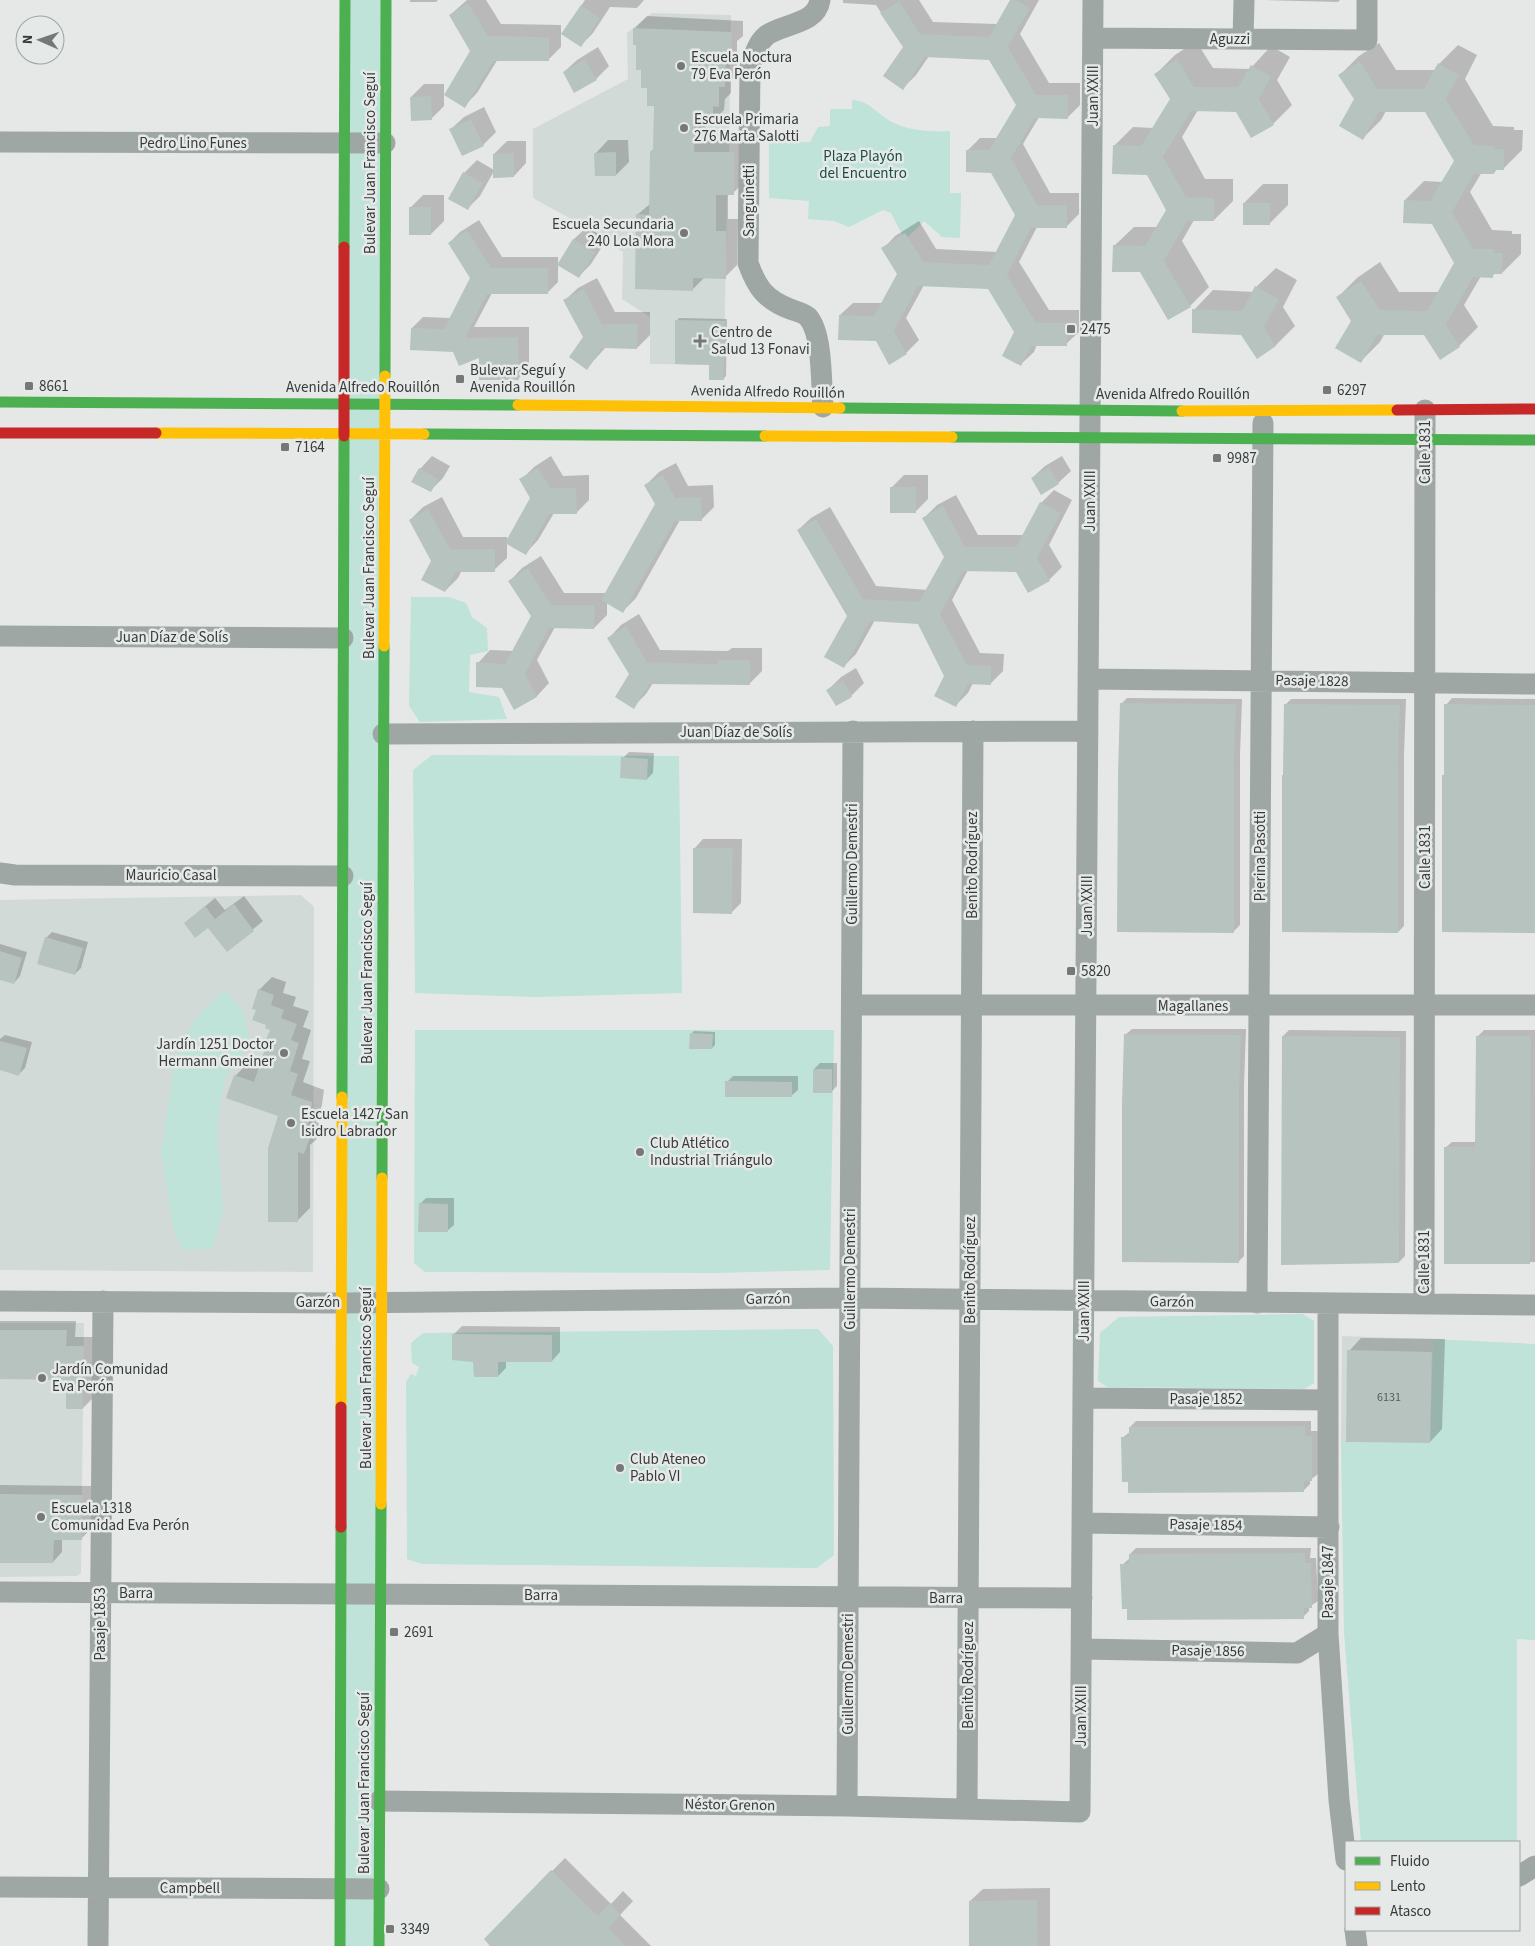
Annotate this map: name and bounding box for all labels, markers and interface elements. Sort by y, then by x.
north arrow [15,15,65,65]
street label: Aguzzi [1210,29,1250,50]
text: N [18,35,38,45]
place label: Escuela Noctura 79 Eva Perón [691,47,792,85]
marker: Escuela Noctura 79 Eva Perón [675,60,687,72]
street label: Juan XXIII [1083,65,1104,127]
street label: Bulevar Juan Francisco Seguí [360,71,381,254]
place label: Escuela Primaria 276 Marta Salotti [694,109,799,147]
marker: Escuela Primaria 276 Marta Salotti [678,122,690,134]
street label: Pedro Lino Funes [139,133,247,154]
park label: Plaza Playón del Encuentro [819,146,907,184]
street label: Sanguinetti [739,165,760,237]
place label: Escuela Secundaria 240 Lola Mora [552,214,674,252]
marker: Escuela Secundaria 240 Lola Mora [678,227,690,239]
place label: 2475 [1081,319,1111,340]
place label: Centro de Salud 13 Fonavi [711,322,810,360]
marker: 2475 [1065,323,1077,335]
marker: Centro de Salud 13 Fonavi [693,334,707,348]
place label: Bulevar Seguí y Avenida Rouillón [470,360,576,398]
marker: Bulevar Seguí y Avenida Rouillón [454,373,466,385]
place label: 8661 [39,376,69,397]
street label: Avenida Alfredo Rouillón [286,377,440,398]
marker: 8661 [23,380,35,392]
street label: Avenida Alfredo Rouillón [691,380,845,404]
place label: 6297 [1337,380,1367,401]
street label: Avenida Alfredo Rouillón [1096,384,1250,405]
marker: 6297 [1321,384,1333,396]
street label: Calle 1831 [1415,420,1436,484]
place label: 7164 [295,437,325,458]
marker: 7164 [279,441,291,453]
place label: 9987 [1227,448,1257,469]
marker: 9987 [1211,452,1223,464]
street label: Juan XXIII [1080,470,1101,532]
street label: Bulevar Juan Francisco Seguí [359,476,380,659]
street label: Juan Díaz de Solís [116,627,228,648]
street label: Pasaje 1828 [1275,670,1349,692]
street label: Juan Díaz de Solís [680,722,792,743]
street label: Guillermo Demestri [842,803,863,925]
street label: Benito Rodríguez [962,811,983,919]
street label: Pierina Pasotti [1250,811,1271,901]
street label: Calle 1831 [1415,825,1436,889]
street label: Mauricio Casal [126,865,217,886]
street label: Juan XXIII [1077,875,1098,937]
street label: Bulevar Juan Francisco Seguí [357,881,378,1064]
place label: 5820 [1081,961,1111,982]
marker: 5820 [1065,965,1077,977]
street label: Magallanes [1158,996,1228,1017]
place label: Jardín 1251 Doctor Hermann Gmeiner [156,1034,275,1072]
marker: Jardín 1251 Doctor Hermann Gmeiner [278,1047,290,1059]
place label: Escuela 1427 San Isidro Labrador [301,1104,409,1142]
marker: Escuela 1427 San Isidro Labrador [285,1117,297,1129]
place label: Club Atlético Industrial Triángulo [650,1133,773,1171]
marker: Club Atlético Industrial Triángulo [634,1146,646,1158]
street label: Guillermo Demestri [840,1208,861,1330]
street label: Benito Rodríguez [960,1216,981,1324]
street label: Calle 1831 [1414,1230,1435,1294]
street label: Juan XXIII [1074,1280,1095,1342]
street label: Bulevar Juan Francisco Seguí [356,1286,377,1469]
street label: Garzón [746,1288,790,1310]
street label: Garzón [1150,1291,1194,1313]
street label: Garzón [296,1292,340,1313]
place label: Jardín Comunidad Eva Perón [52,1359,168,1397]
marker: Jardín Comunidad Eva Perón [36,1372,48,1384]
street label: Pasaje 1852 [1169,1389,1243,1410]
house number: 6131 [1377,1389,1401,1406]
place label: Club Ateneo Pablo VI [630,1449,706,1487]
marker: Club Ateneo Pablo VI [614,1462,626,1474]
place label: Escuela 1318 Comunidad Eva Perón [51,1498,189,1536]
marker: Escuela 1318 Comunidad Eva Perón [35,1511,47,1523]
street label: Pasaje 1854 [1169,1514,1243,1536]
street label: Pasaje 1847 [1318,1545,1339,1619]
street label: Barra [119,1583,153,1604]
street label: Barra [524,1585,558,1606]
street label: Pasaje 1853 [90,1587,111,1661]
street label: Barra [929,1588,963,1609]
street label: Guillermo Demestri [838,1613,859,1735]
street label: Benito Rodríguez [958,1621,979,1729]
place label: 2691 [404,1622,434,1643]
marker: 2691 [388,1626,400,1638]
street label: Pasaje 1856 [1171,1640,1245,1662]
street label: Juan XXIII [1071,1685,1092,1747]
street label: Bulevar Juan Francisco Seguí [354,1691,375,1874]
street label: Néstor Grenon [685,1794,775,1816]
legend [1345,1841,1520,1931]
text: Fluido [1390,1851,1430,1872]
text: Lento [1390,1876,1426,1897]
street label: Campbell [160,1878,220,1899]
text: Atasco [1390,1901,1431,1922]
place label: 3349 [400,1919,430,1940]
marker: 3349 [384,1923,396,1935]

